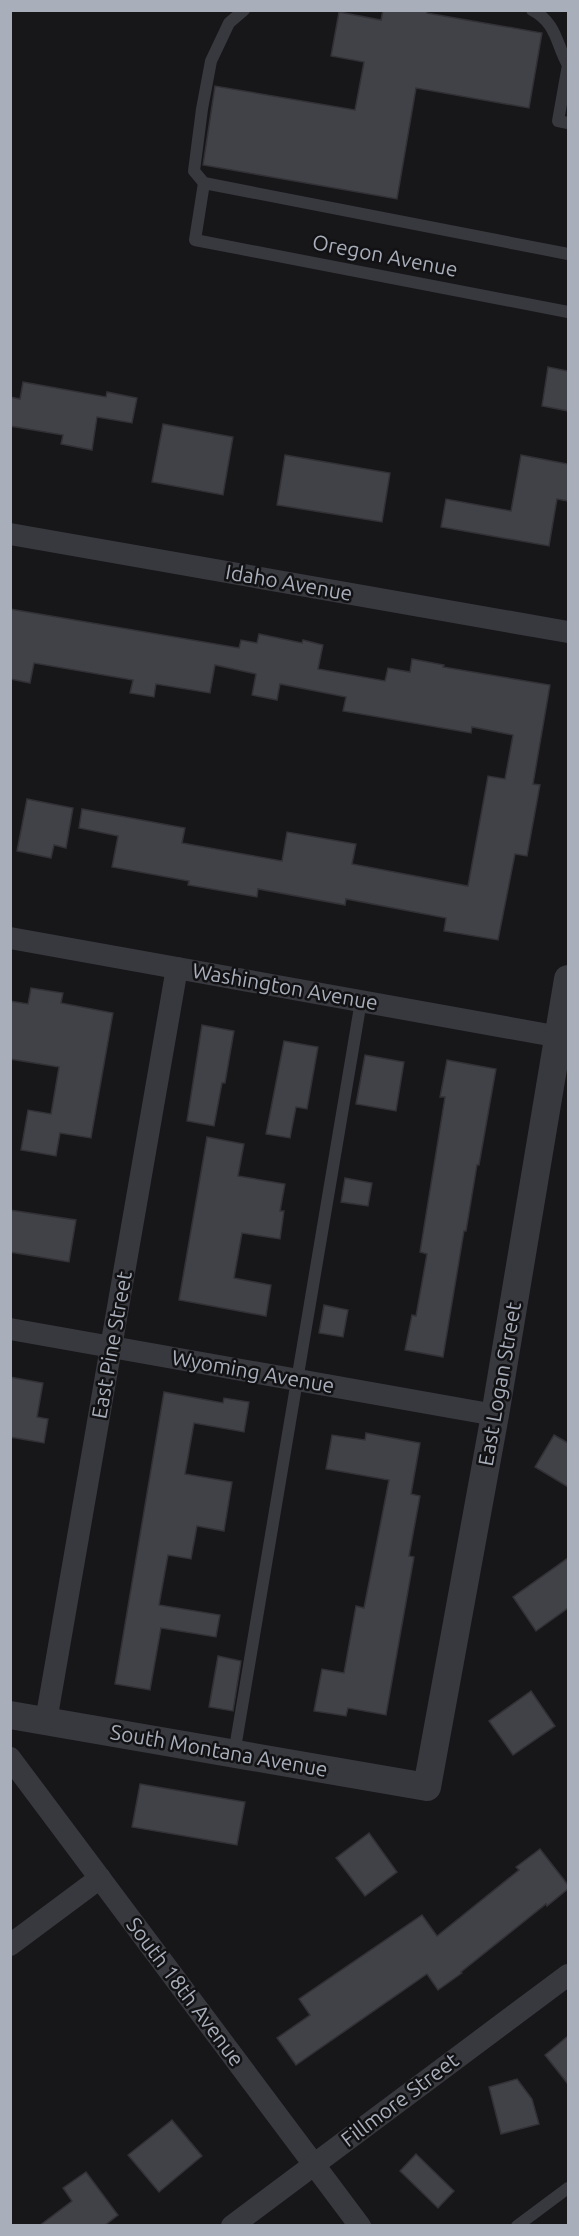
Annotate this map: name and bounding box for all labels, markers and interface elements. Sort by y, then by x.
street label: Oregon Avenue [310,229,460,281]
street label: Idaho Avenue [224,559,354,605]
street label: Washington Avenue [190,958,380,1014]
street label: East Pine Street [86,1269,136,1420]
street label: East Logan Street [473,1300,525,1468]
street label: Wyoming Avenue [170,1345,336,1397]
street label: South Montana Avenue [109,1719,330,1781]
street label: South 18th Avenue [122,1912,249,2070]
street label: Fillmore Street [336,2047,463,2151]

